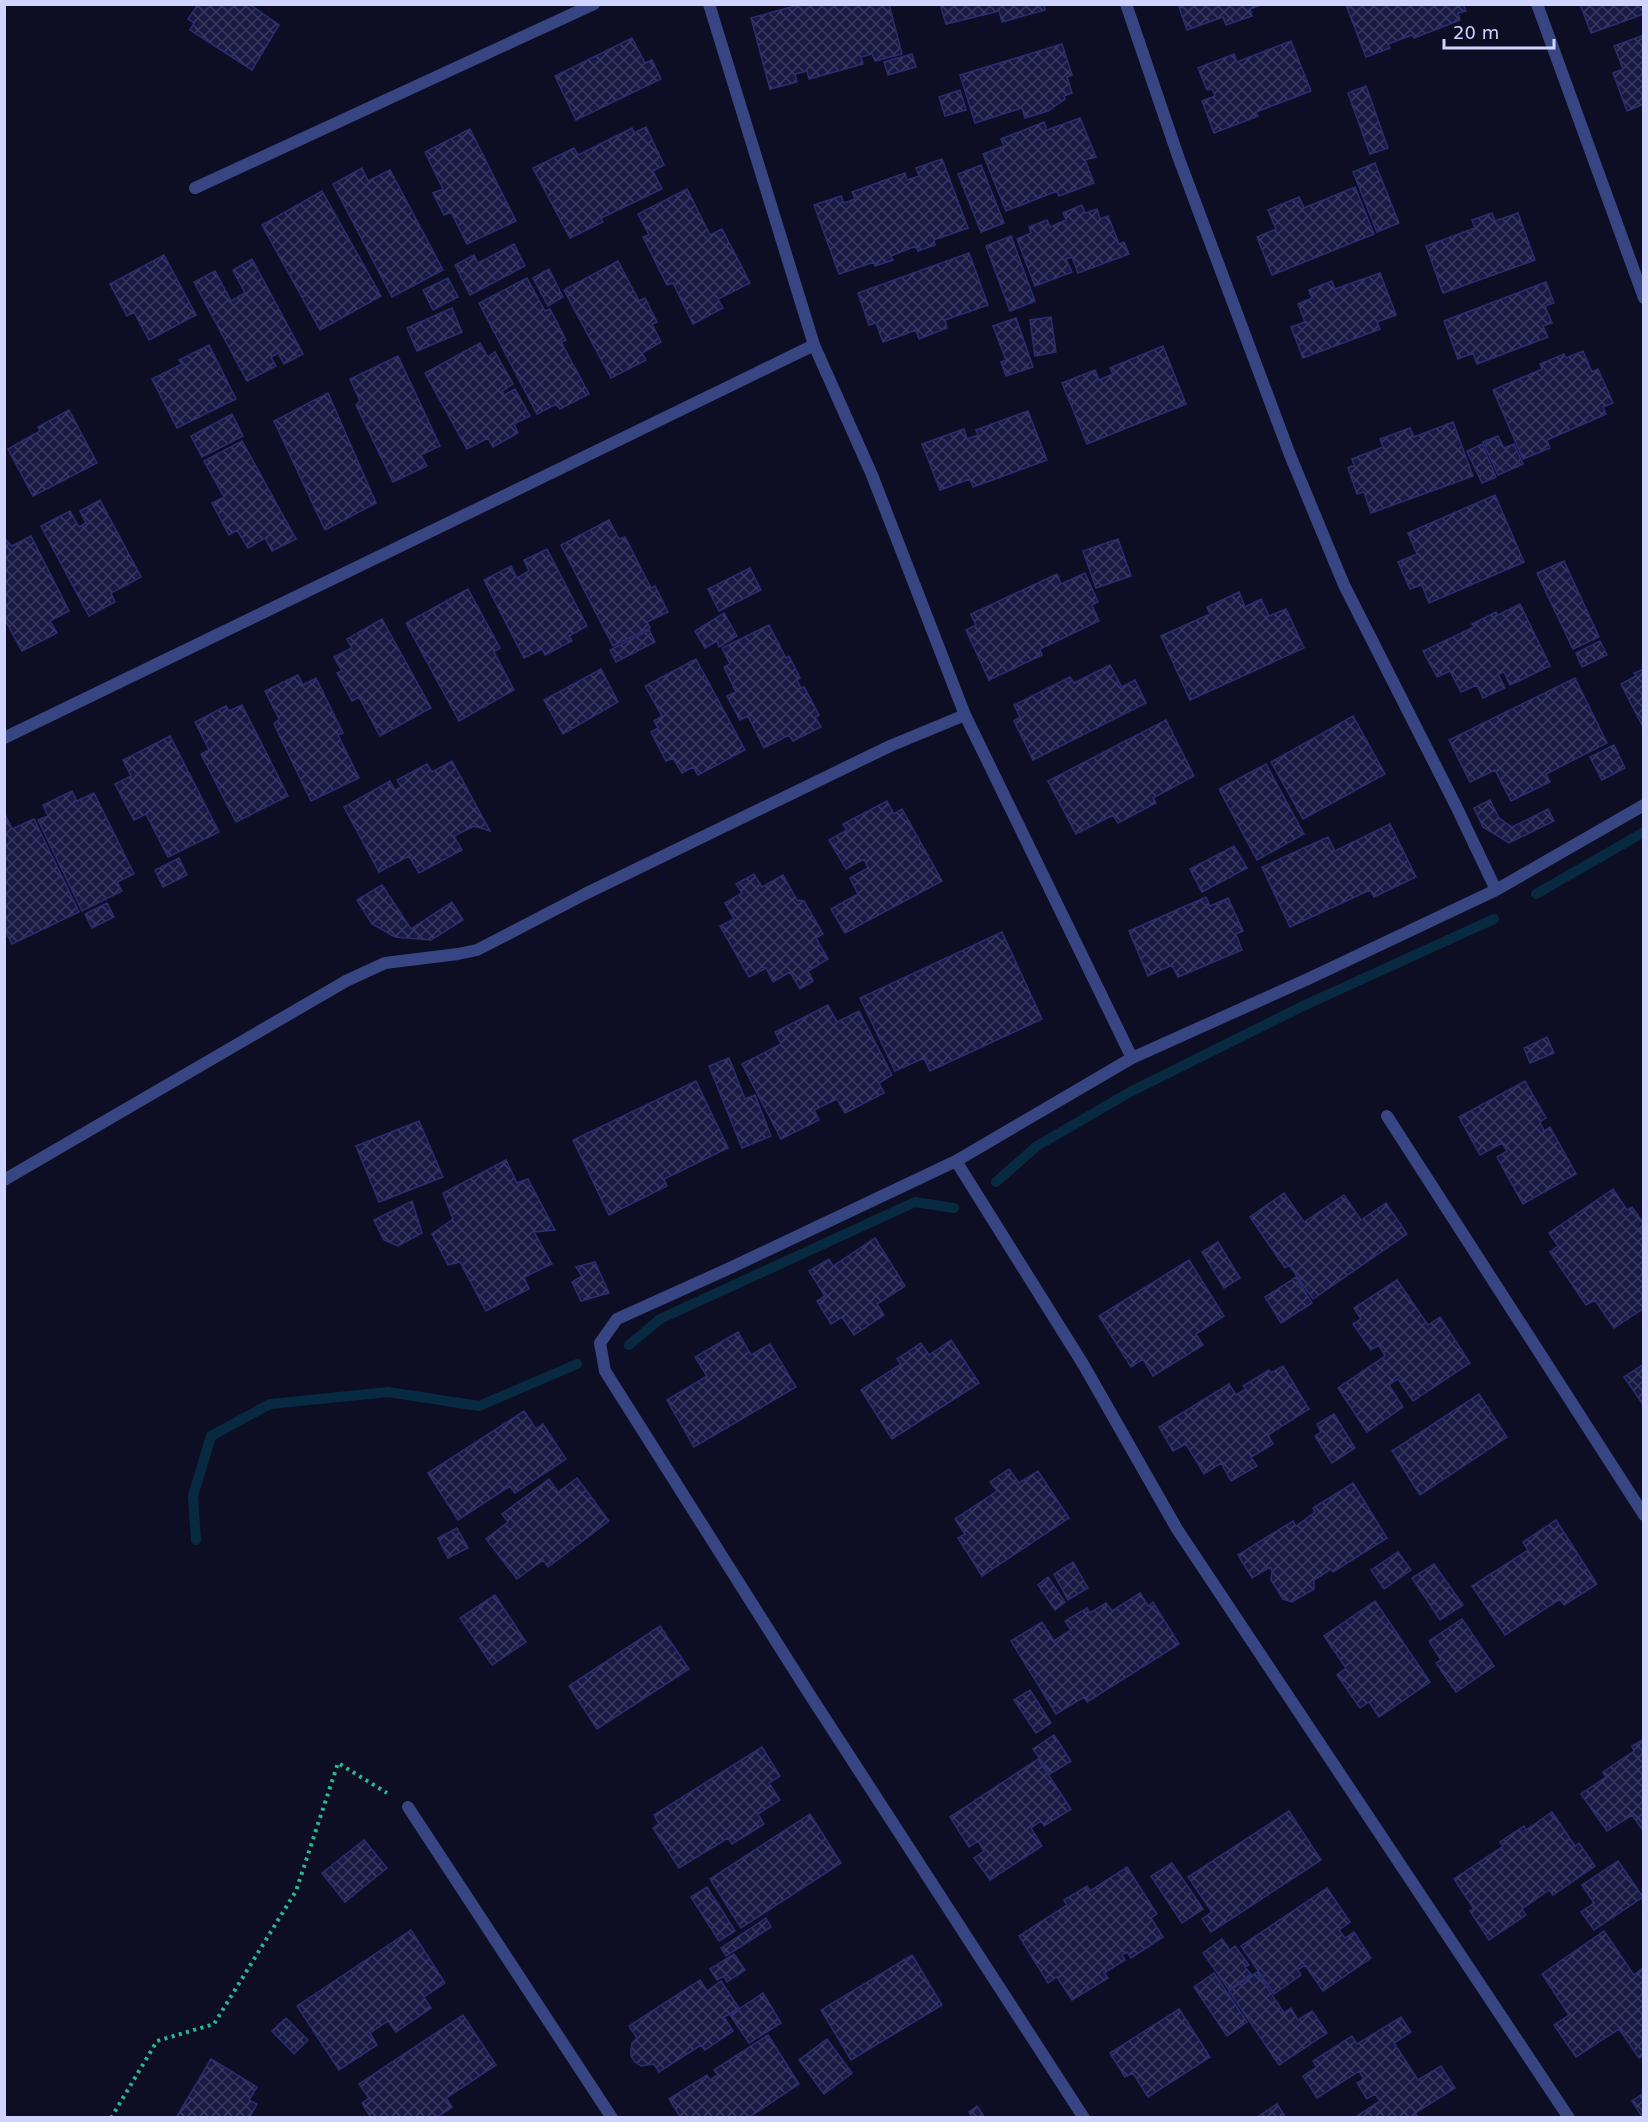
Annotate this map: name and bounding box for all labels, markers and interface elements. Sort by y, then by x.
scale bar [1444,12,1554,50]
text: 20 m [1453,22,1499,43]

